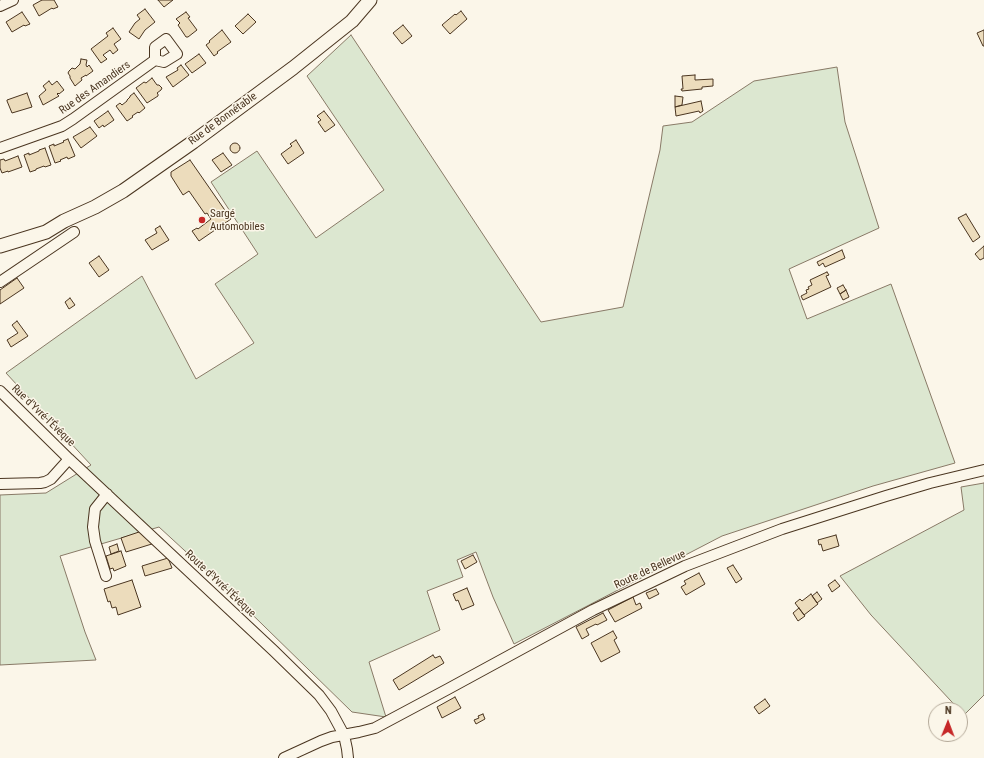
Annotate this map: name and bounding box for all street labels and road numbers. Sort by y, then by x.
street label: Rue des Amandiers [57,59,133,117]
street label: Rue de Bonnétable [186,90,260,148]
street label: Rue d'Yvré-l'Évêque [8,382,78,450]
street label: Route d'Yvré-l'Évêque [182,548,258,620]
street label: Route de Bellevue [612,548,688,592]

